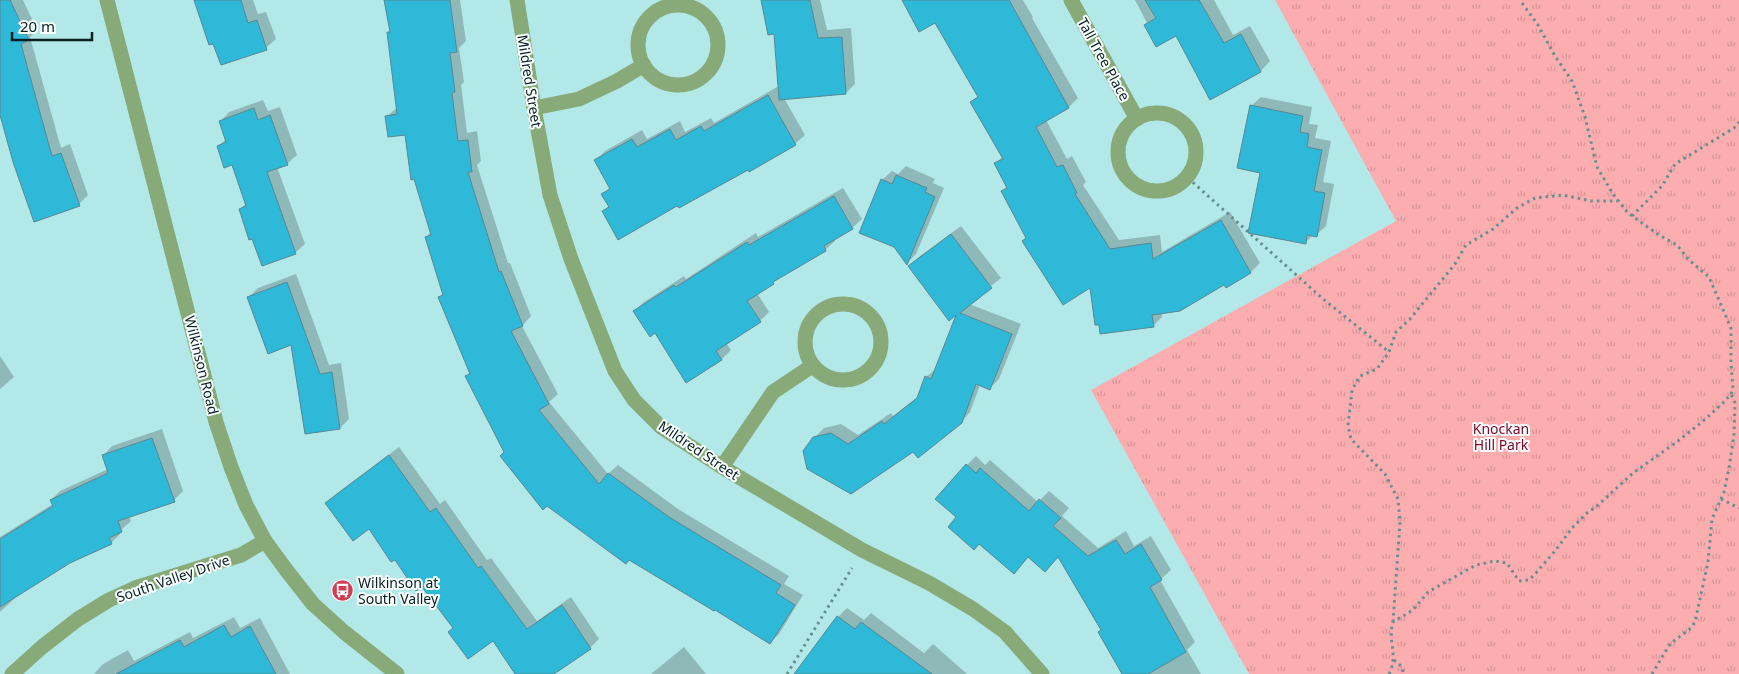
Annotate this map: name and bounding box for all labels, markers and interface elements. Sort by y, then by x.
scale bar [12,10,92,42]
street label: Tall Tree Place [1073,14,1135,104]
text: 20 m [20,16,55,36]
street label: Mildred Street [513,33,547,129]
street label: Wilkinson Road [181,314,223,416]
street label: Mildred Street [655,416,743,484]
park label: Knockan Hill Park [1473,419,1529,454]
street label: South Valley Drive [114,550,232,606]
place label: Wilkinson at South Valley [358,573,439,608]
bus stop icon: Wilkinson at South Valley [330,578,354,602]

